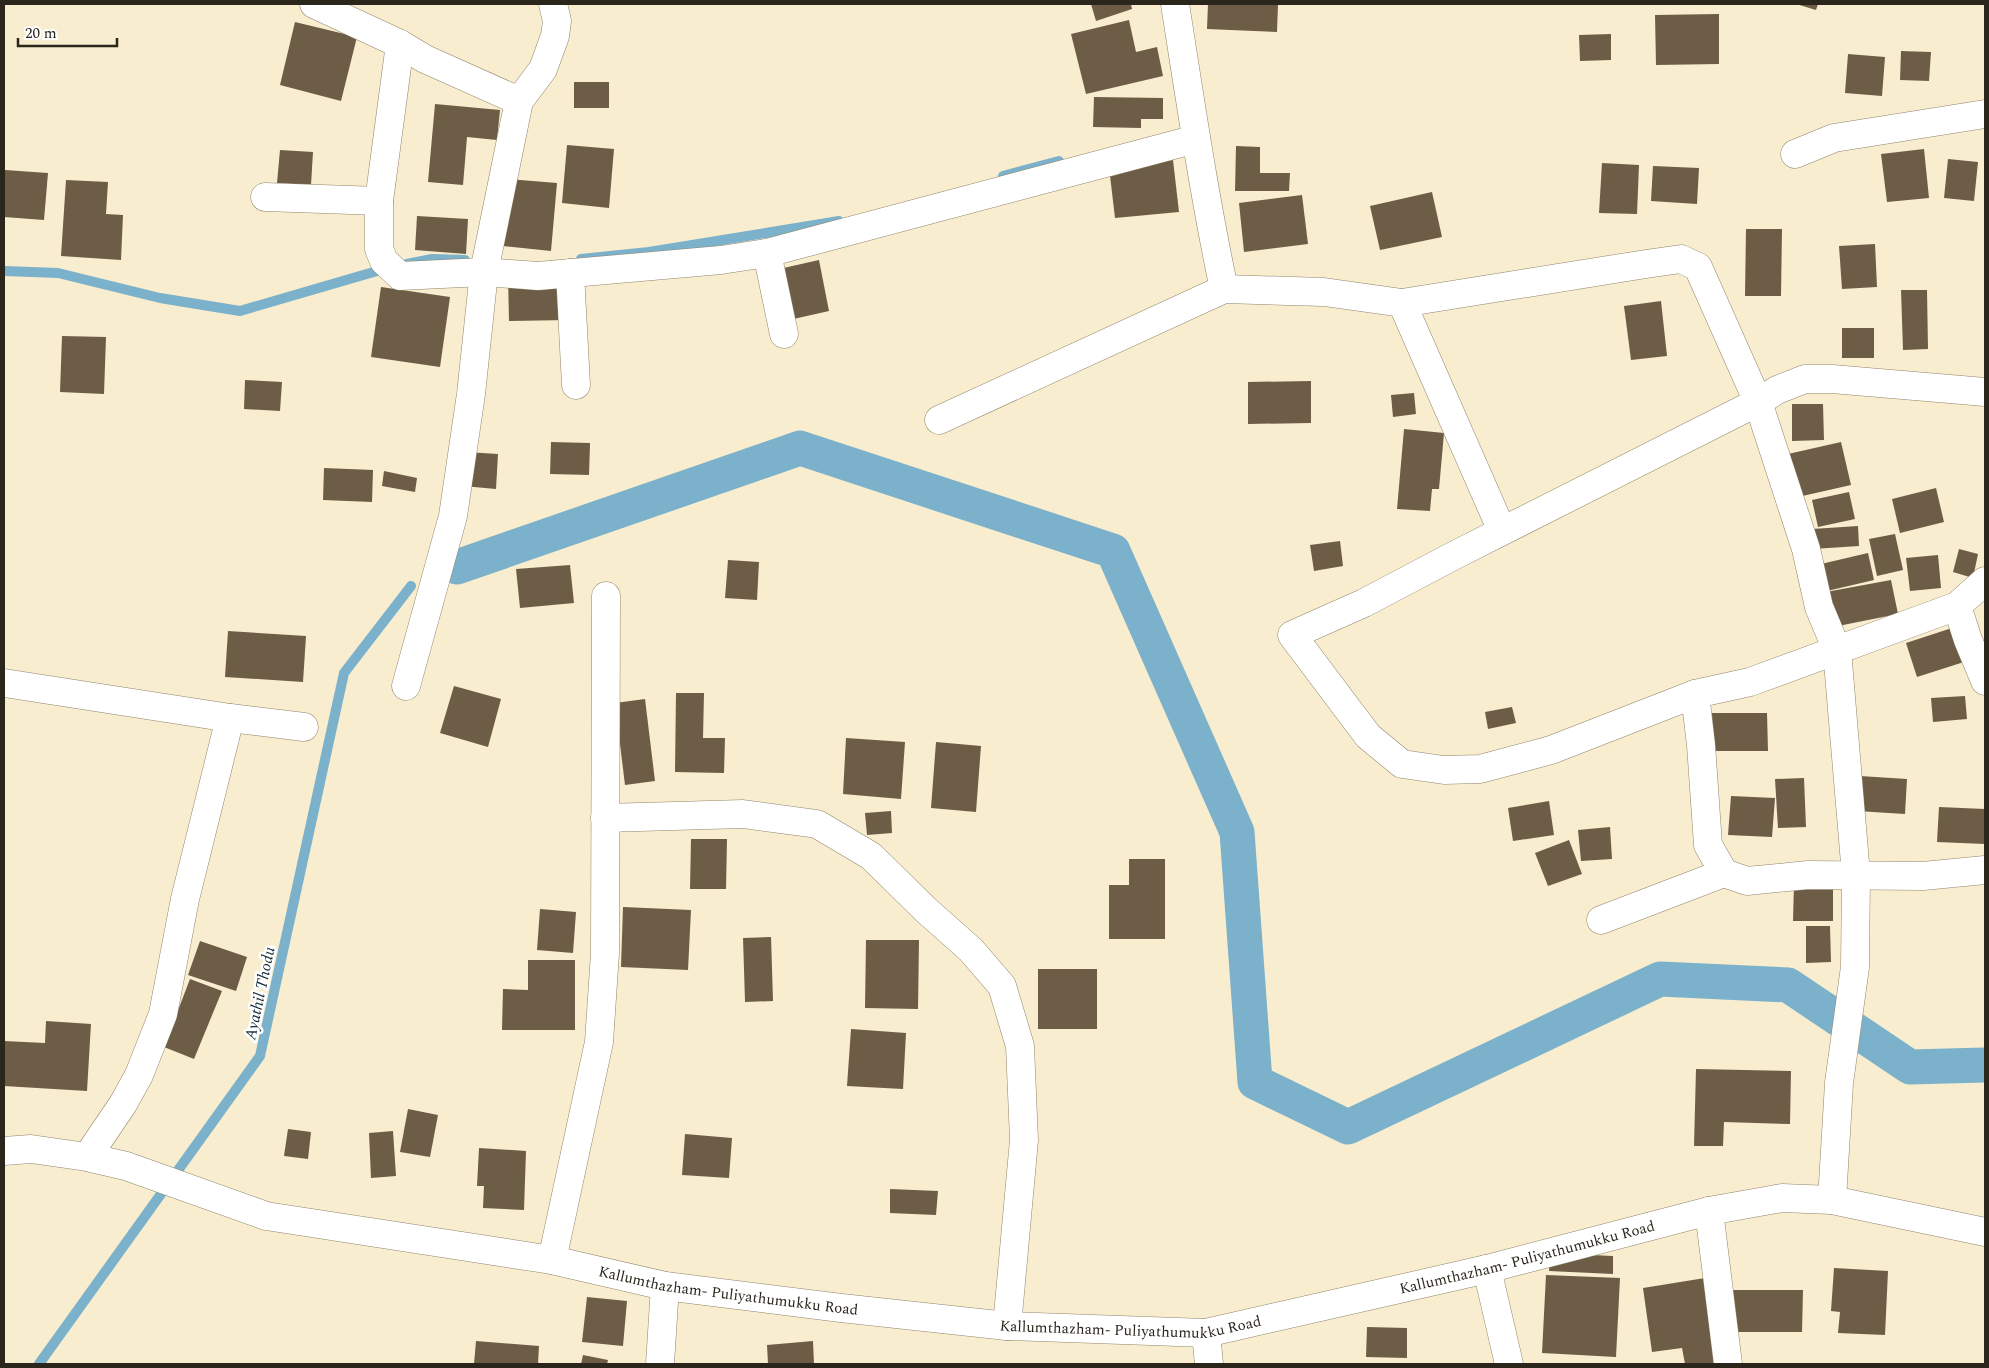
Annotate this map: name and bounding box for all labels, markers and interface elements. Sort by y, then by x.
scale bar [18,15,116,47]
text: 20 m [25,22,57,45]
water label: Ayathil Thodu [238,944,282,1043]
street label: Kallumthazham- Puliyathumukku Road [1397,1215,1657,1301]
street label: Kallumthazham- Puliyathumukku Road [596,1260,859,1322]
street label: Kallumthazham- Puliyathumukku Road [999,1310,1263,1345]

